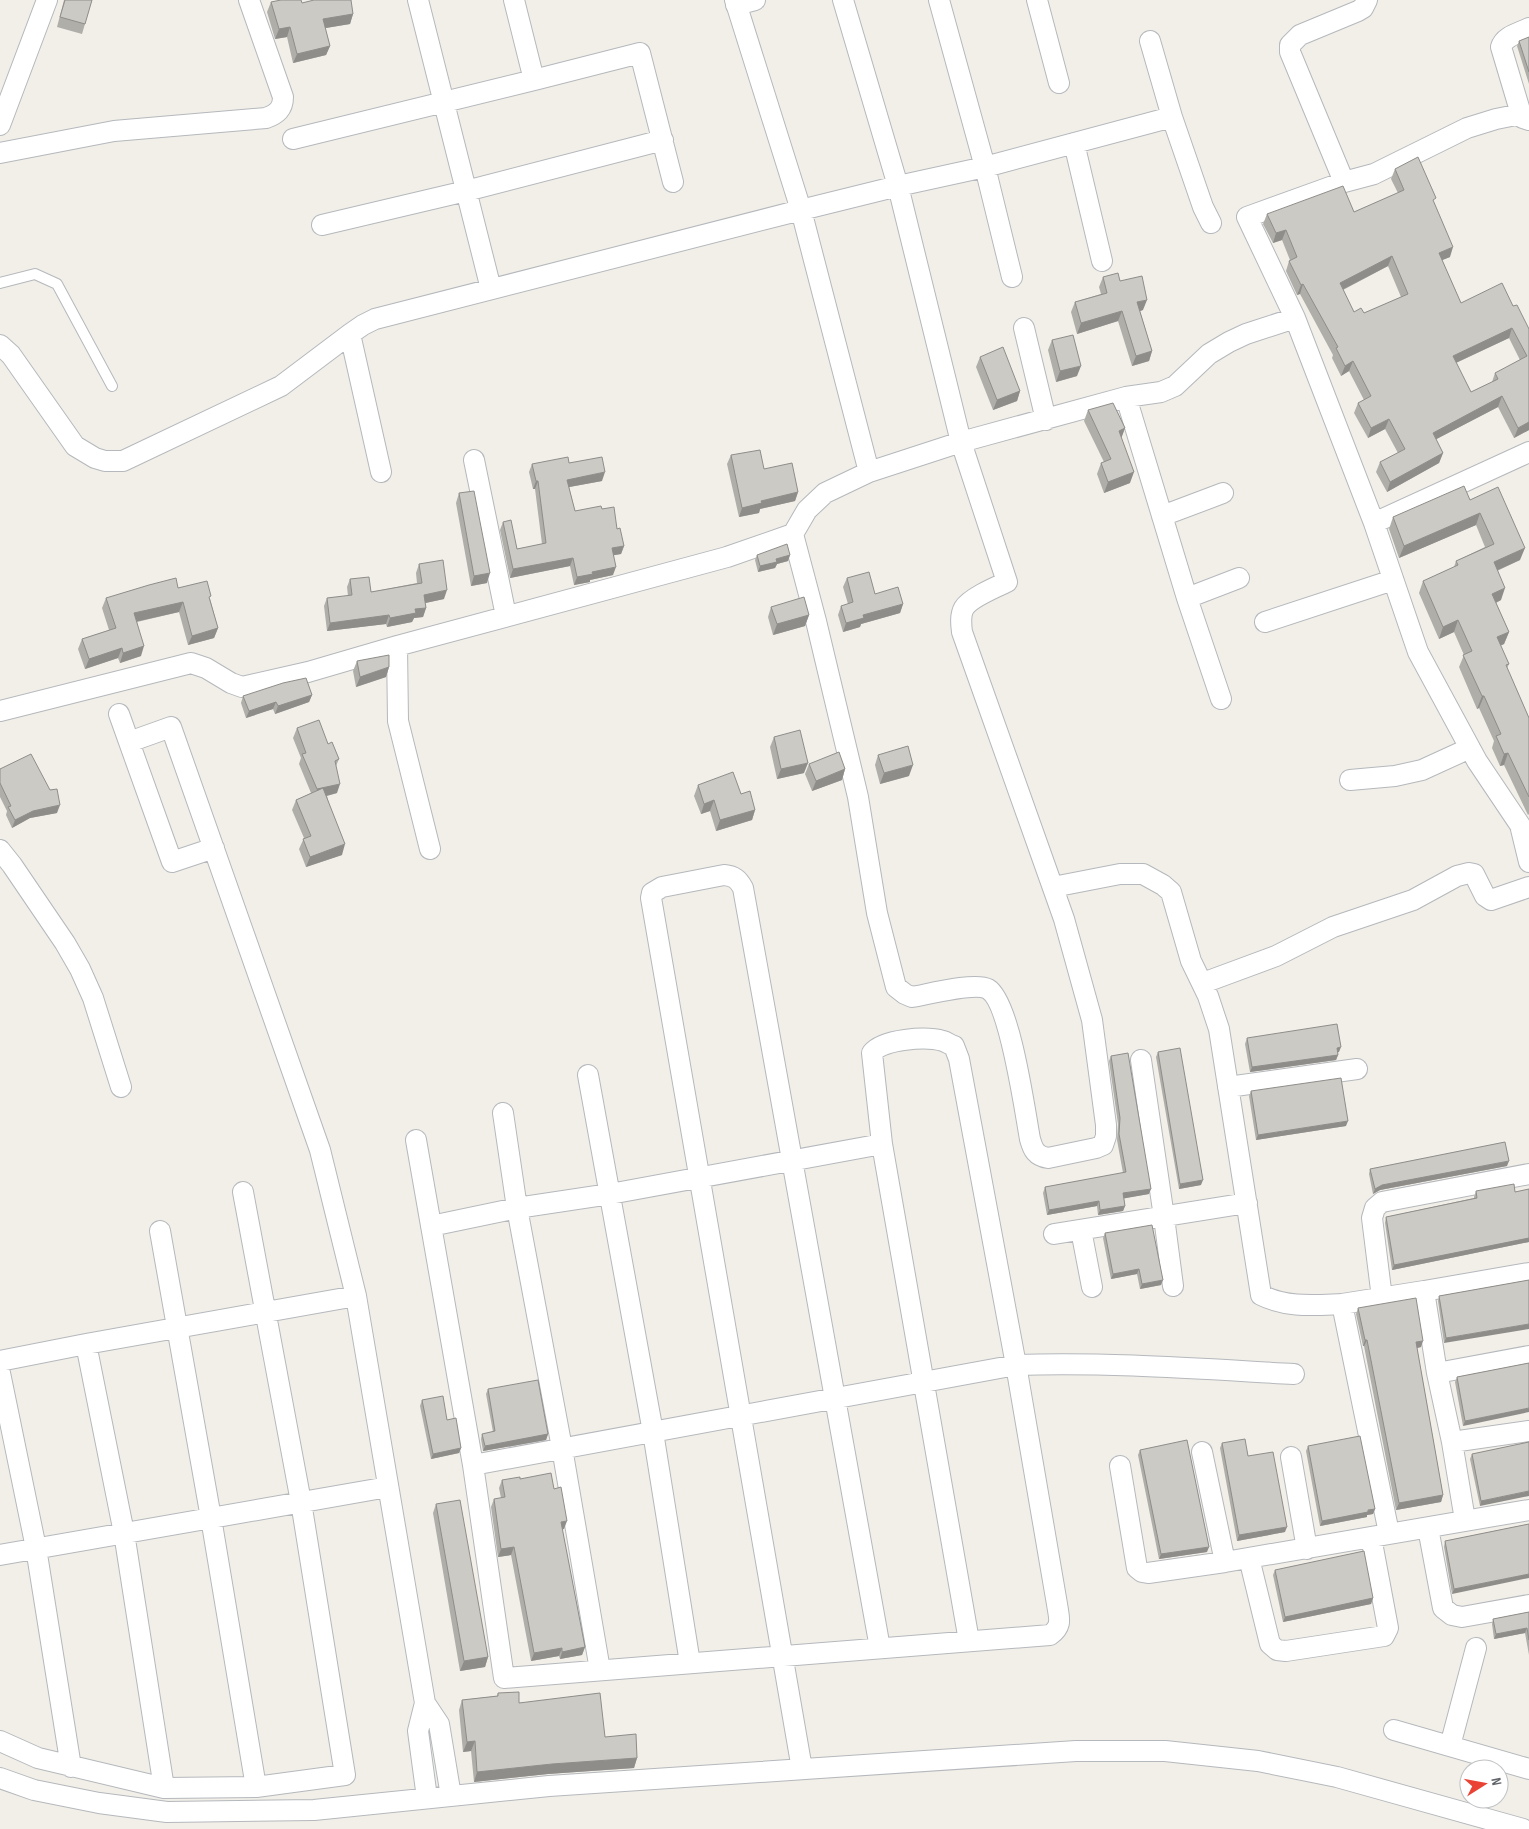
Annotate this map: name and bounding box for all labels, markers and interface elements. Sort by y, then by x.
north arrow [1459,1759,1509,1809]
text: N [1487,1776,1505,1787]

